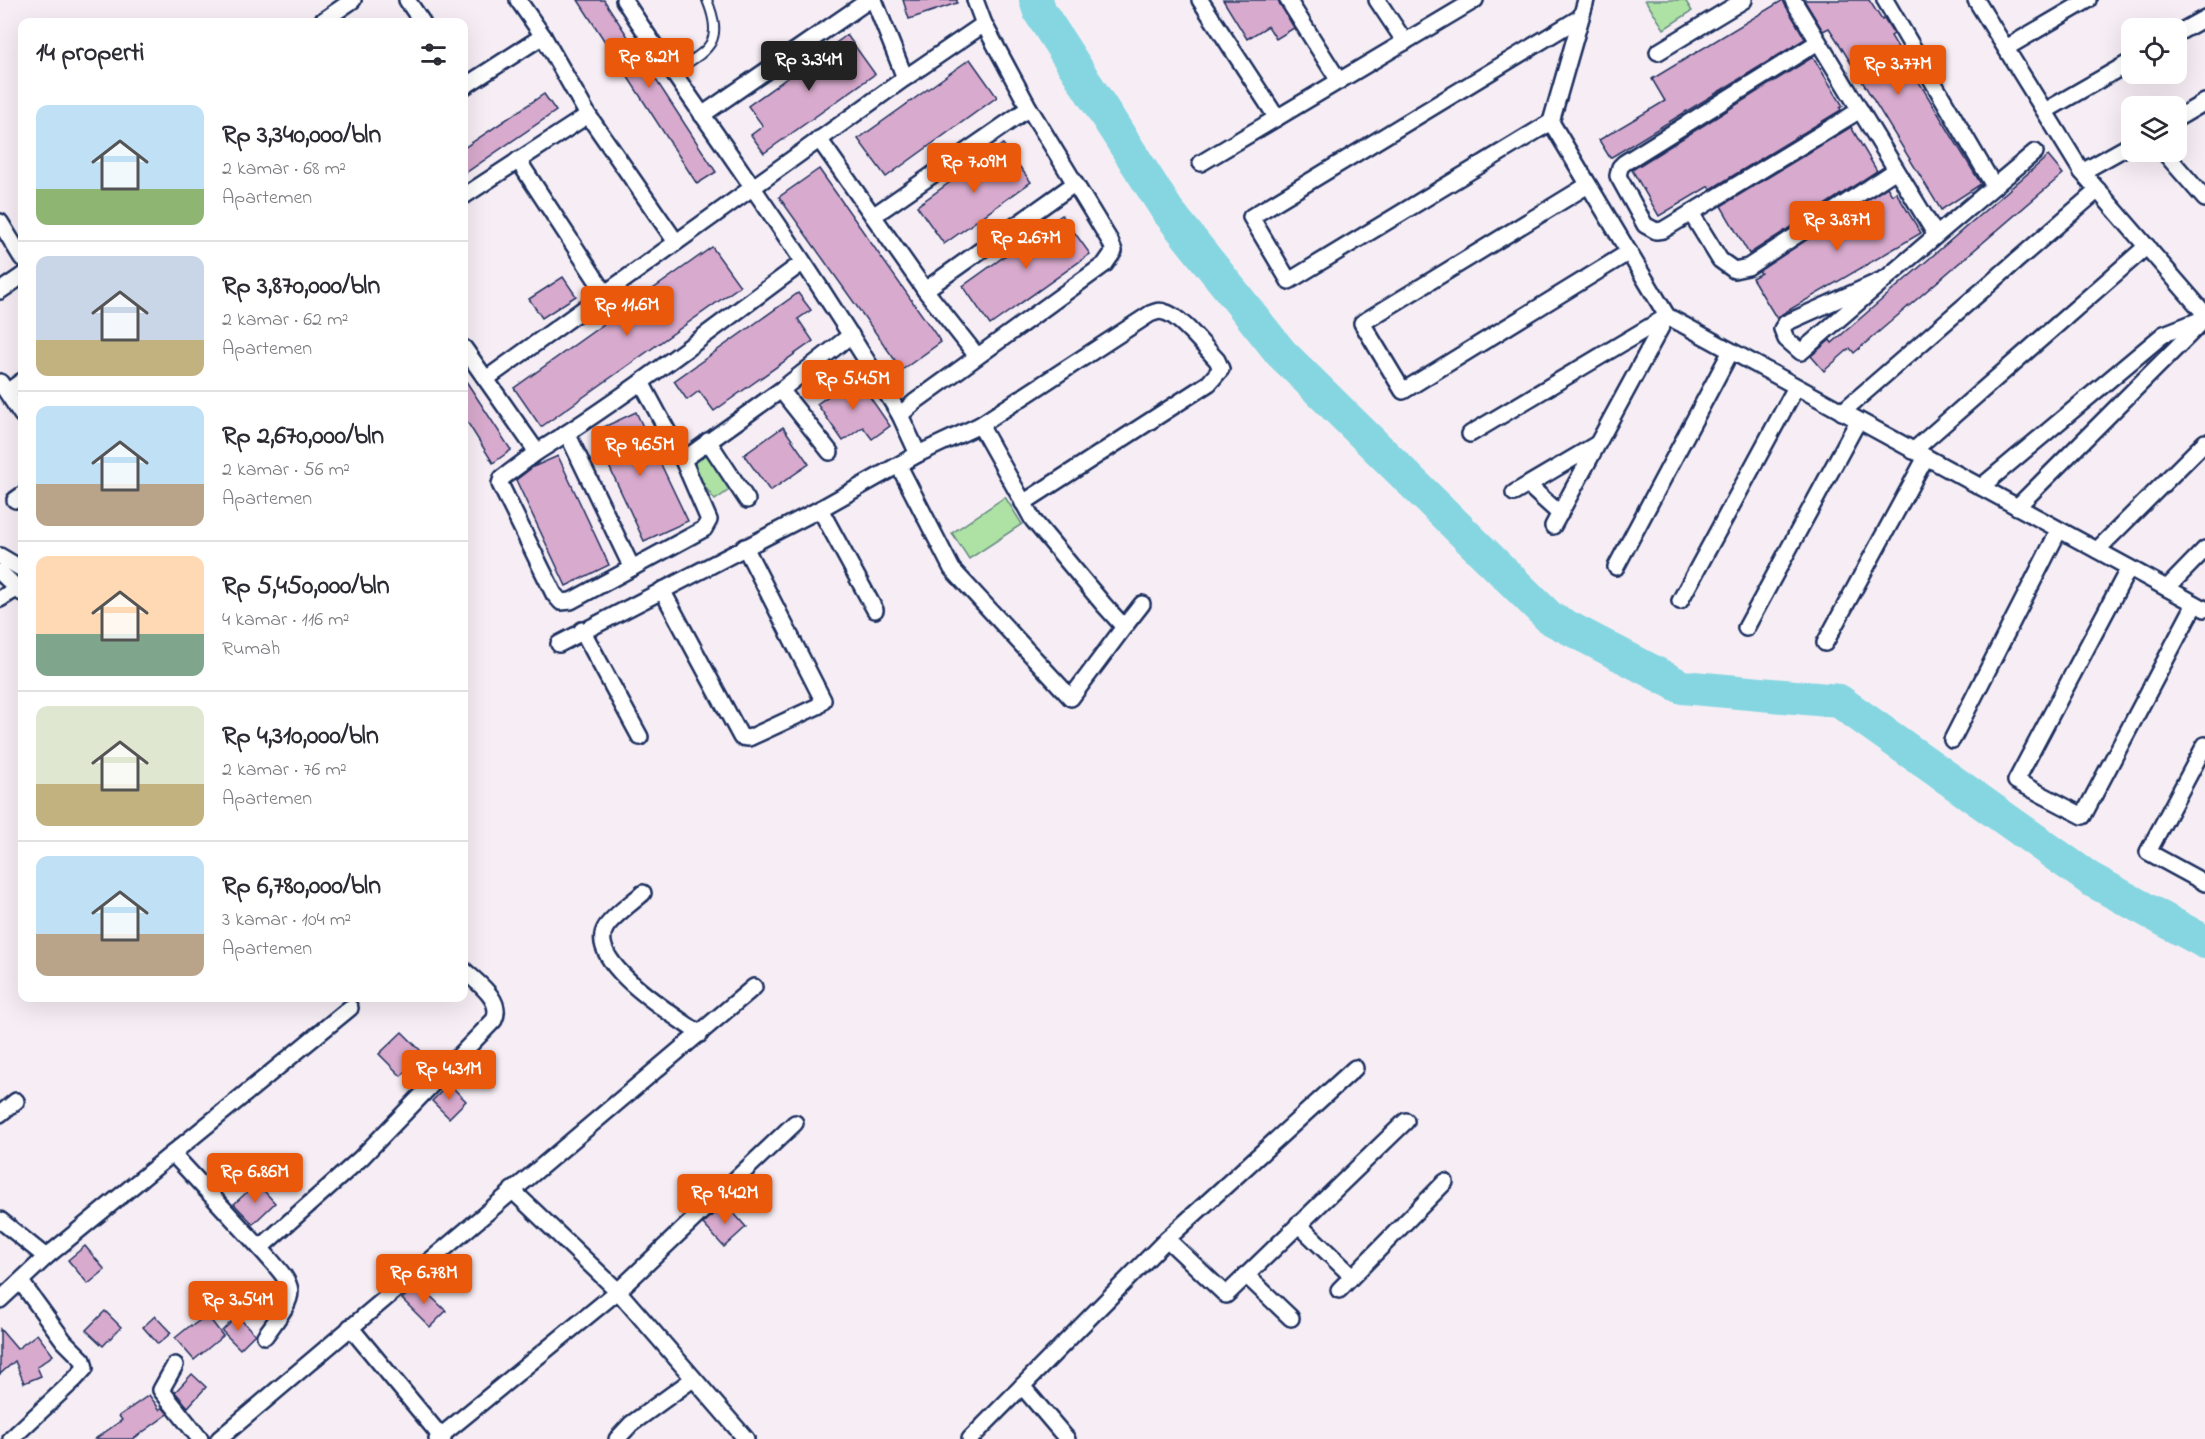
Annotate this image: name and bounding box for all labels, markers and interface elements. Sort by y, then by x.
map controls [2121,18,2187,162]
button: locate [2121,18,2187,84]
text: 14 properti [36,35,144,73]
icon: filters [417,38,450,71]
pin: Rp 8.2M [594,38,704,89]
pin: Rp 3.34M [747,41,871,92]
text: Rp 8.2M [619,43,679,72]
pin: Rp 3.77M [1836,45,1960,96]
text: Rp 3.34M [775,46,843,75]
text: Rp 3.77M [1864,50,1932,79]
button: layers [2121,96,2187,162]
text: Rp 3,340,000/bln [222,117,381,155]
icon: home [84,129,156,201]
pin: Rp 7.09M [912,143,1036,194]
text: Rp 7.09M [941,148,1007,177]
text: 2 kamar · 68 m² [222,155,346,184]
text: Apartemen [222,184,312,213]
pin: Rp 3.87M [1775,201,1899,252]
text: Rp 3.87M [1803,206,1871,235]
pin: Rp 2.67M [964,219,1088,270]
text: Rp 2.67M [991,224,1061,253]
text: Rp 3,870,000/bln [222,268,380,306]
icon: home [84,280,156,352]
pin: Rp 11.6M [565,286,689,337]
text: Rp 11.6M [595,291,659,320]
text: 2 kamar · 62 m² [222,306,348,335]
text: Apartemen [222,335,312,364]
pin: Rp 5.45M [791,360,915,411]
text: Rp 5.45M [816,365,890,394]
text: Rp 2,670,000/bln [222,418,384,456]
pin: Rp 9.65M [578,426,702,477]
icon: home [84,430,156,502]
text: Rp 9.65M [605,431,675,460]
text: 2 kamar · 56 m² [222,456,350,485]
text: Apartemen [222,485,312,514]
text: Rp 5,450,000/bln [222,568,390,606]
icon: home [84,580,156,652]
text: 4 kamar · 116 m² [222,606,350,635]
text: Rumah [222,635,280,664]
text: Rp 4,310,000/bln [222,718,379,756]
icon: home [84,730,156,802]
text: 2 kamar · 76 m² [222,756,347,785]
text: Apartemen [222,785,312,814]
text: Rp 6,780,000/bln [222,868,381,906]
icon: home [84,880,156,952]
text: 3 kamar · 104 m² [222,906,351,935]
text: Apartemen [222,935,312,964]
pin: Rp 4.31M [387,1050,511,1101]
text: Rp 4.31M [416,1055,482,1084]
pin: Rp 6.86M [193,1153,317,1204]
text: Rp 6.86M [221,1158,289,1187]
pin: Rp 9.42M [663,1174,787,1225]
text: Rp 9.42M [691,1179,759,1208]
pin: Rp 6.78M [362,1254,486,1305]
text: Rp 6.78M [390,1259,458,1288]
pin: Rp 3.54M [176,1281,300,1332]
text: Rp 3.54M [202,1286,274,1315]

